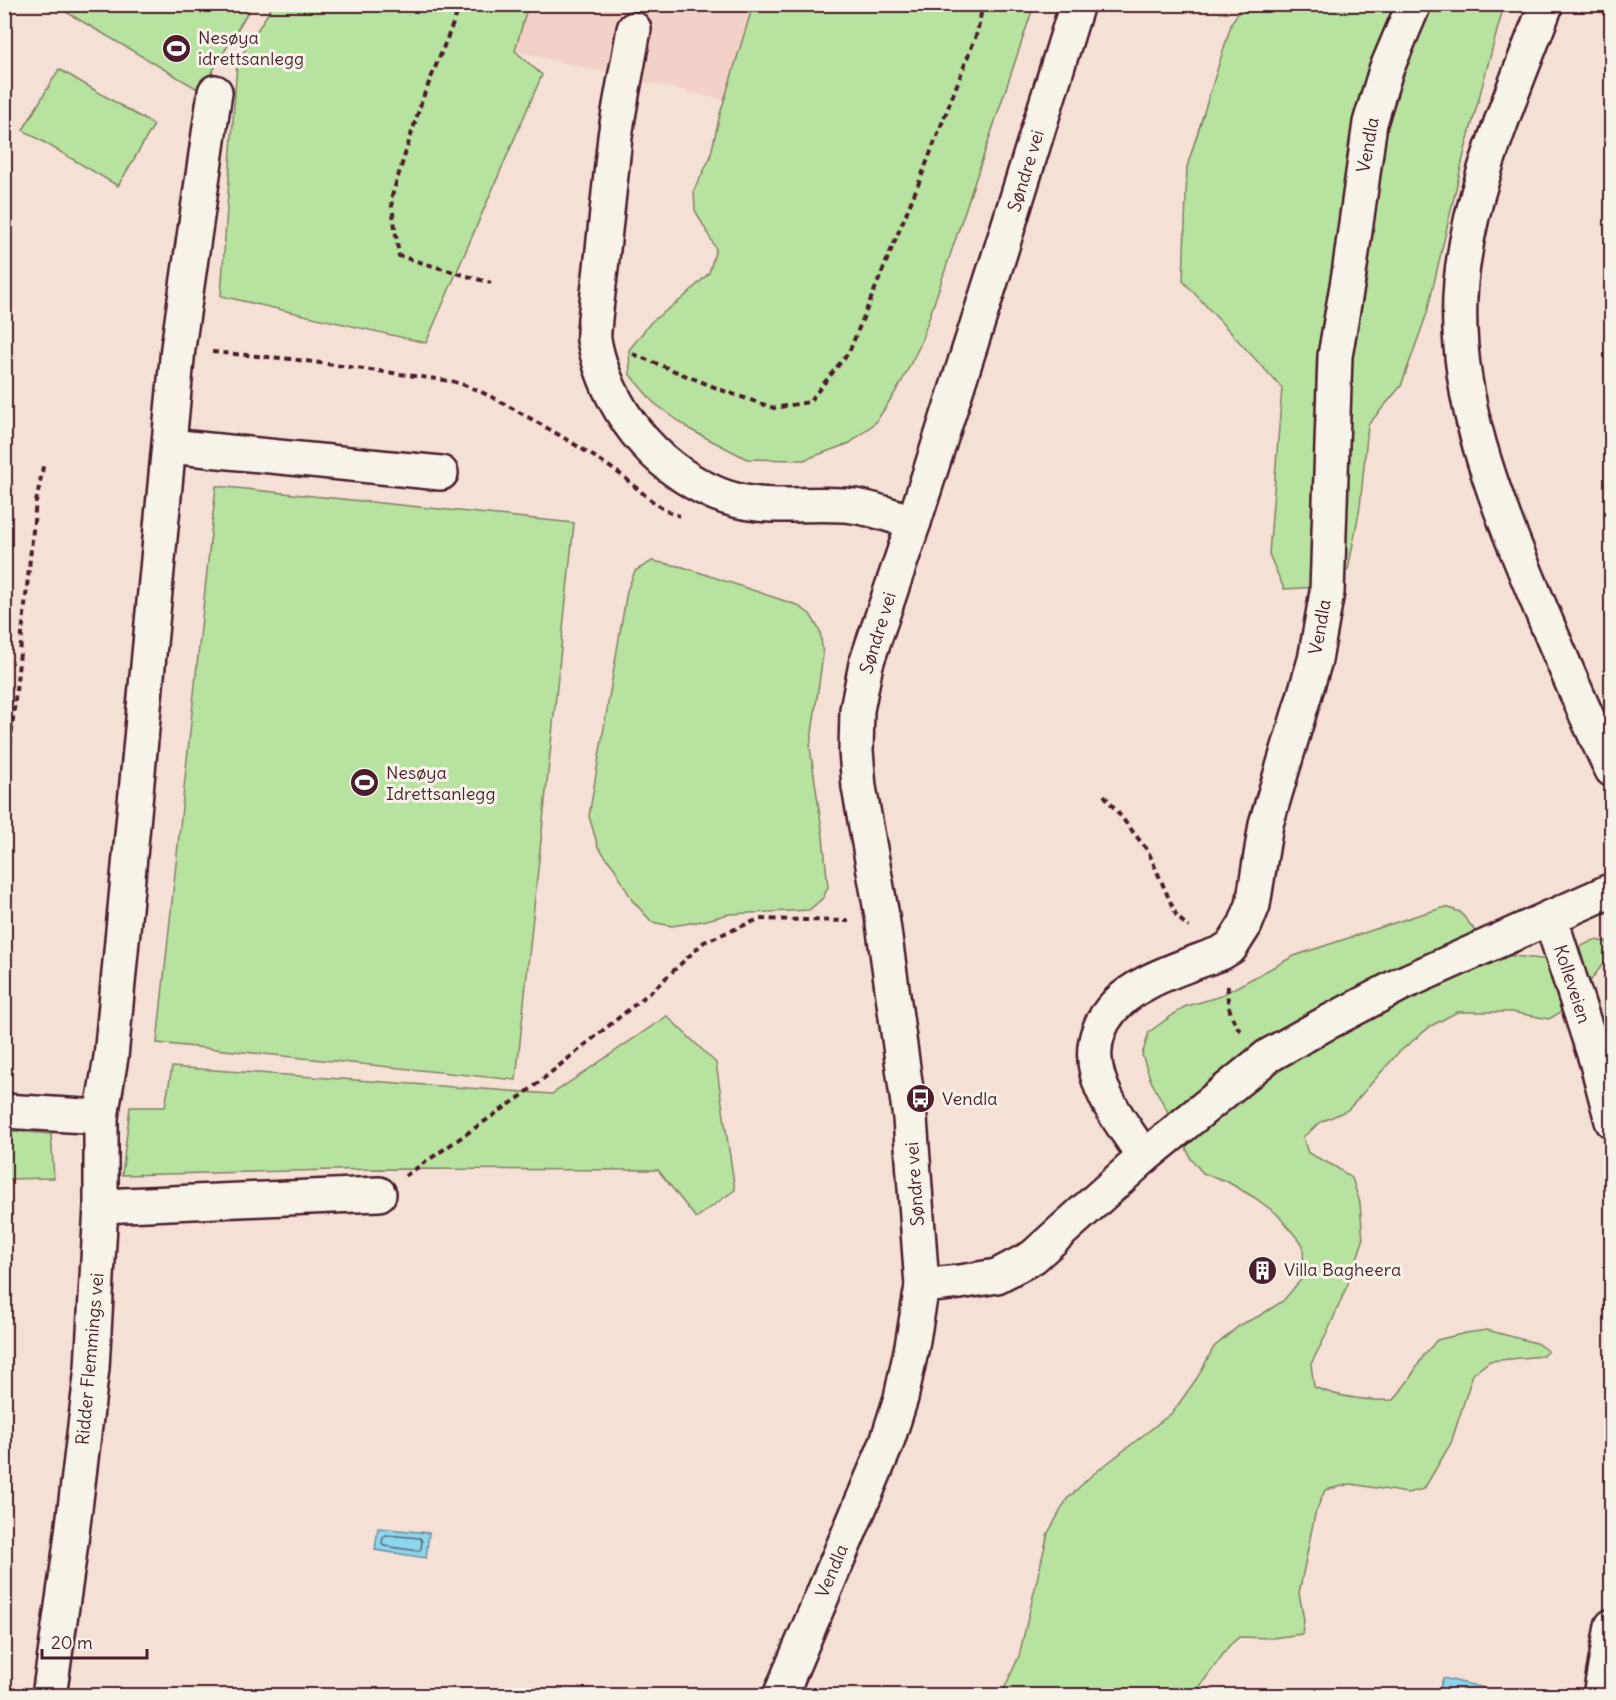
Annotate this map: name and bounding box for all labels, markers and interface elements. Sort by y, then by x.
place label: Nesøya idrettsanlegg [198,26,304,70]
sports icon: Nesøya idrettsanlegg [161,32,193,64]
street label: Vendla [1351,116,1384,174]
street label: Søndre vei [1002,127,1049,215]
street label: Søndre vei [854,589,901,677]
street label: Vendla [1303,598,1336,656]
place label: Nesøya Idrettsanlegg [386,761,495,805]
sports icon: Nesøya Idrettsanlegg [349,767,381,799]
street label: Kolleveien [1549,942,1596,1026]
bus stop icon: Vendla [905,1083,937,1115]
place label: Vendla [942,1087,998,1110]
street label: Søndre vei [900,1141,929,1227]
building icon: Villa Bagheera [1247,1254,1279,1286]
place label: Villa Bagheera [1284,1258,1401,1281]
street label: Ridder Flemmings vei [71,1272,108,1446]
street label: Vendla [810,1541,853,1601]
scale bar [42,1622,147,1660]
text: 20 m [51,1631,93,1654]

